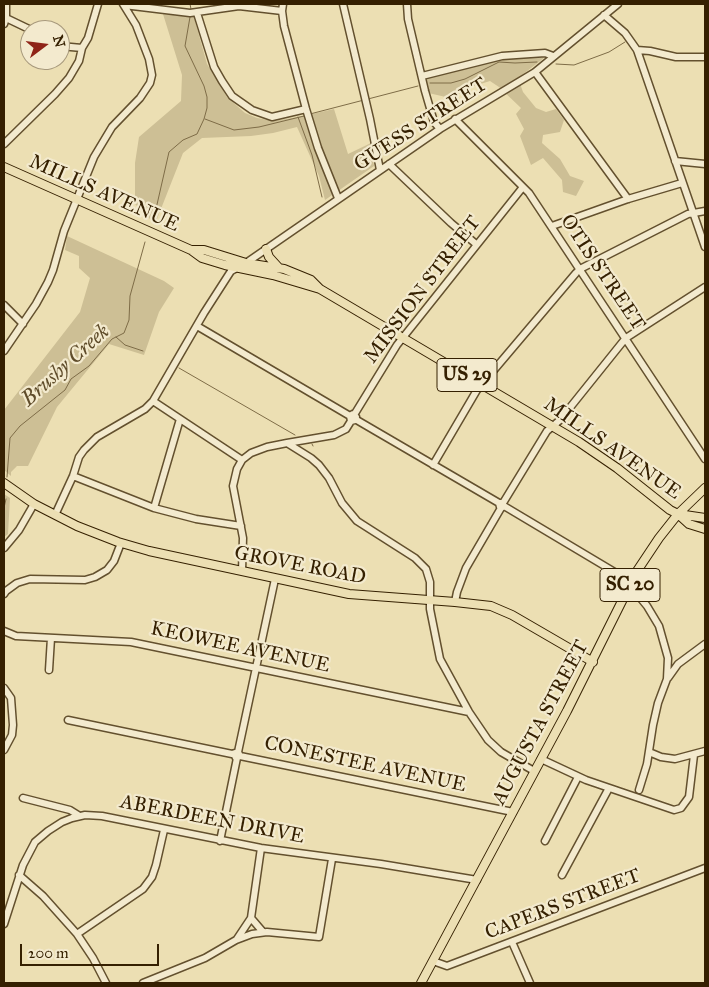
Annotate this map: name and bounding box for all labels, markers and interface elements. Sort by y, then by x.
north arrow [20,20,70,70]
text: N [49,33,69,49]
street label: GUESS STREET [350,73,492,177]
street label: MILLS AVENUE [25,150,183,238]
street label: OTIS STREET [554,210,650,336]
street label: MISSION STREET [360,212,486,368]
water label: Brushy Creek [17,320,115,412]
road number: US 29 [437,358,497,392]
street label: MILLS AVENUE [539,393,685,505]
street label: GROVE ROAD [232,541,368,591]
road number: SC 20 [600,568,660,602]
street label: KEOWEE AVENUE [148,617,332,679]
street label: AUGUSTA STREET [487,637,595,809]
street label: CONESTEE AVENUE [262,732,468,798]
street label: ABERDEEN DRIVE [118,790,306,850]
street label: CAPERS STREET [482,864,644,946]
scale bar [22,934,161,966]
text: 200 m [28,944,69,962]

